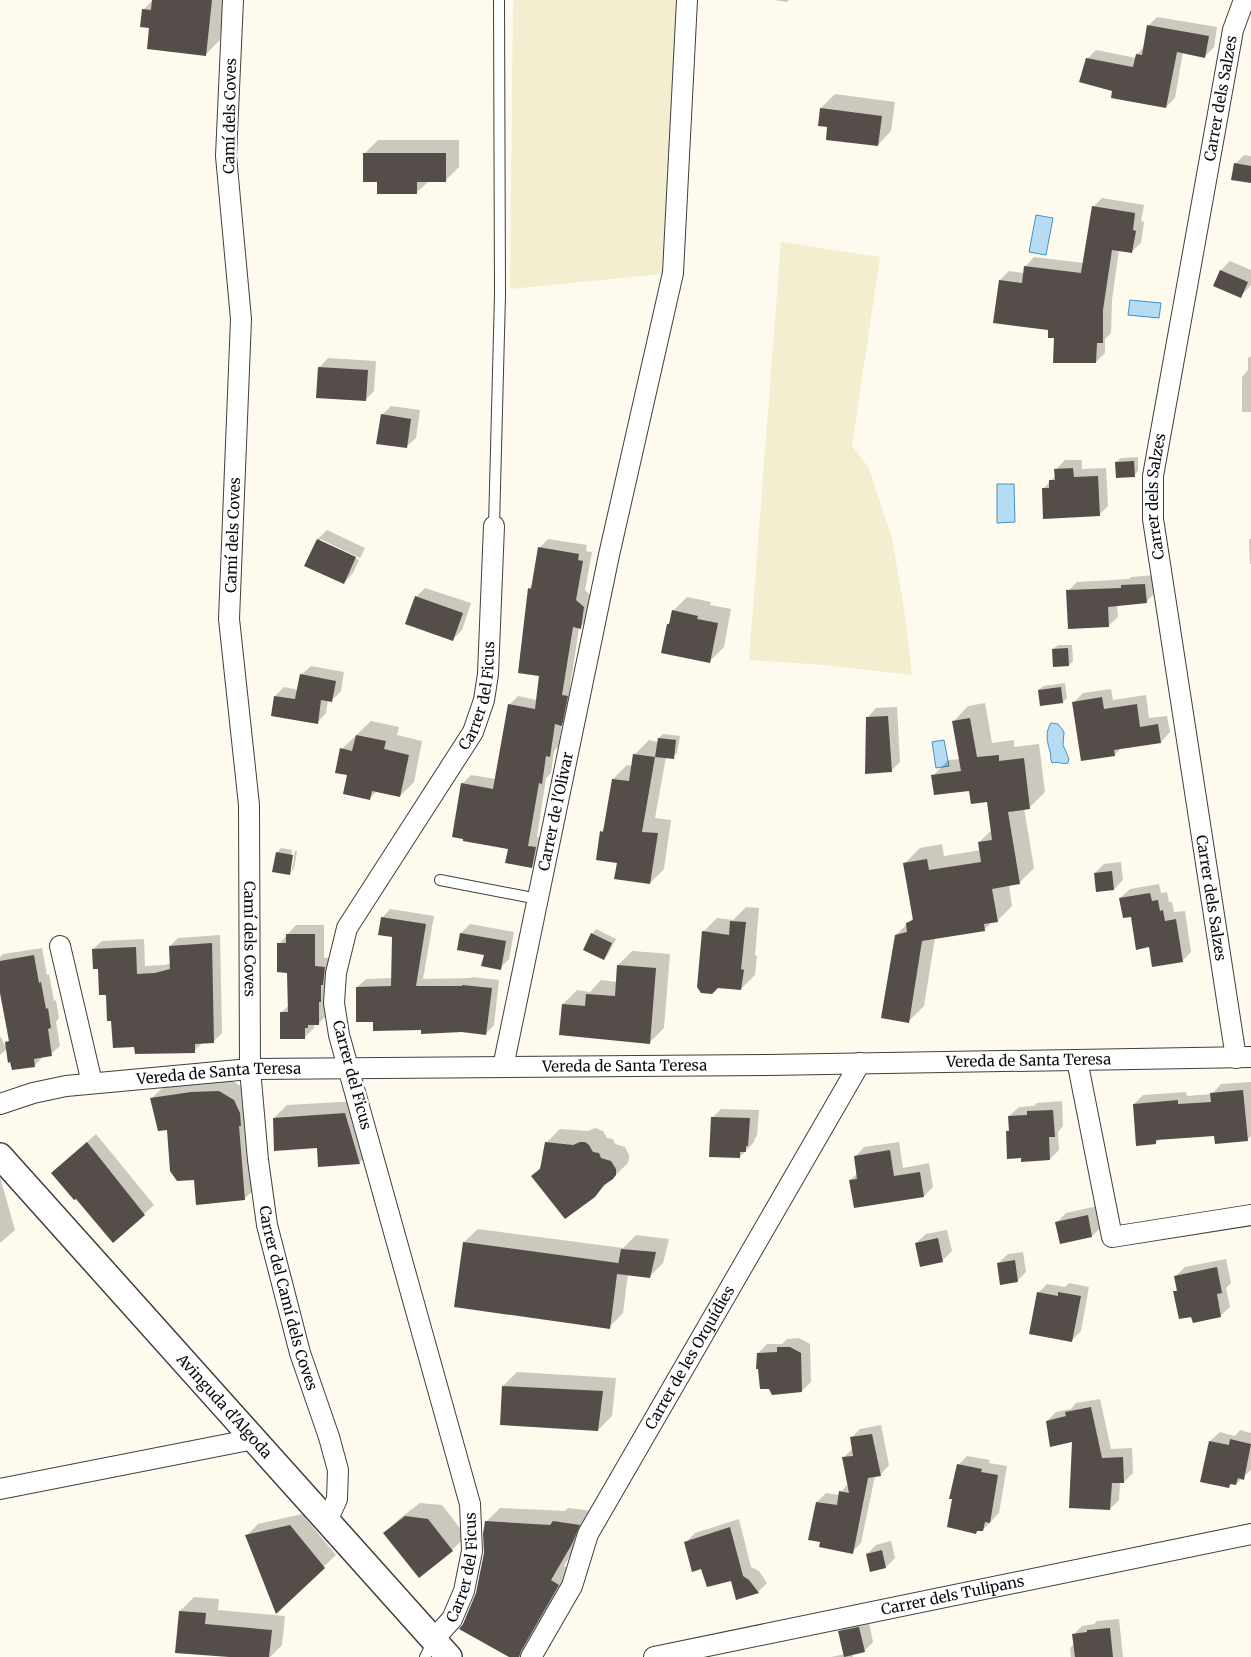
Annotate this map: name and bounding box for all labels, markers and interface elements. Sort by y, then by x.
street label: Carrer dels Salzes [1200,34,1241,163]
street label: Camí dels Coves [219,58,240,174]
street label: Carrer dels Salzes [1143,432,1170,561]
street label: Camí dels Coves [221,477,244,593]
street label: Carrer del Ficus [454,641,498,753]
street label: Carrer de l'Olivar [534,750,577,872]
street label: Carrer dels Salzes [1192,834,1231,962]
street label: Camí dels Coves [240,881,260,997]
street label: Carrer del Ficus [329,1018,376,1132]
street label: Vereda de Santa Teresa [945,1049,1111,1071]
street label: Vereda de Santa Teresa [541,1055,707,1076]
street label: Vereda de Santa Teresa [135,1059,301,1089]
street label: Carrer del Camí dels Coves [255,1204,322,1393]
street label: Carrer de les Orquídies [640,1282,738,1433]
street label: Avinguda d'Algoda [172,1349,276,1462]
street label: Carrer del Ficus [442,1512,481,1625]
street label: Carrer dels Tulipans [879,1571,1026,1619]

